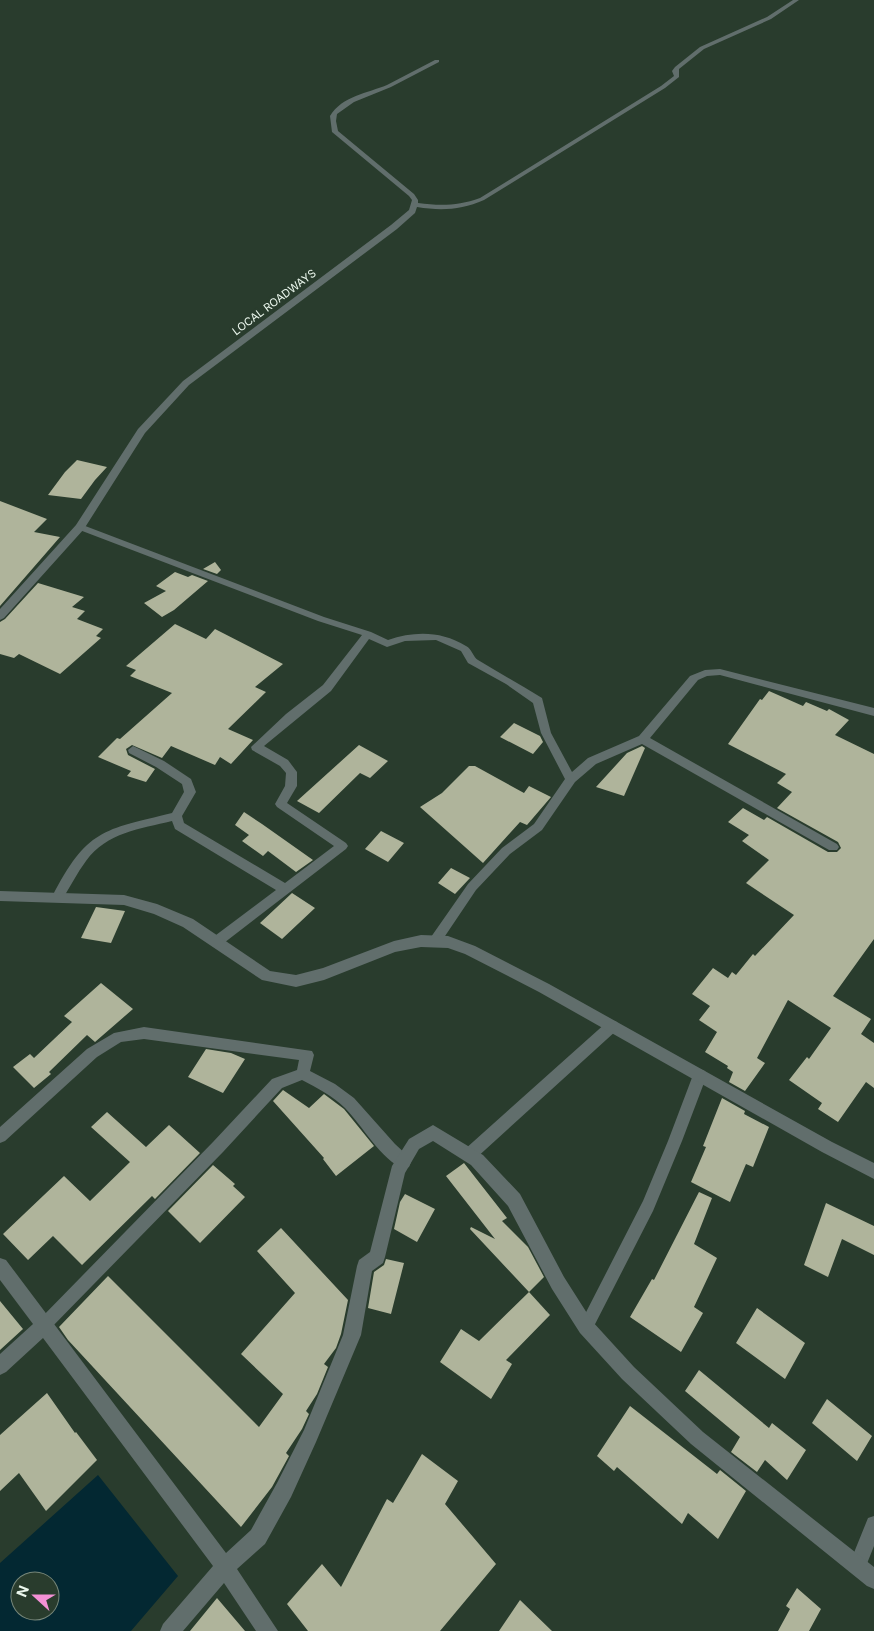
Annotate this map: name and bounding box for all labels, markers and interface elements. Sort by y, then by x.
street label: LOCAL ROADWAYS [229,266,319,338]
north arrow [10,1571,60,1621]
text: N [13,1583,32,1599]

